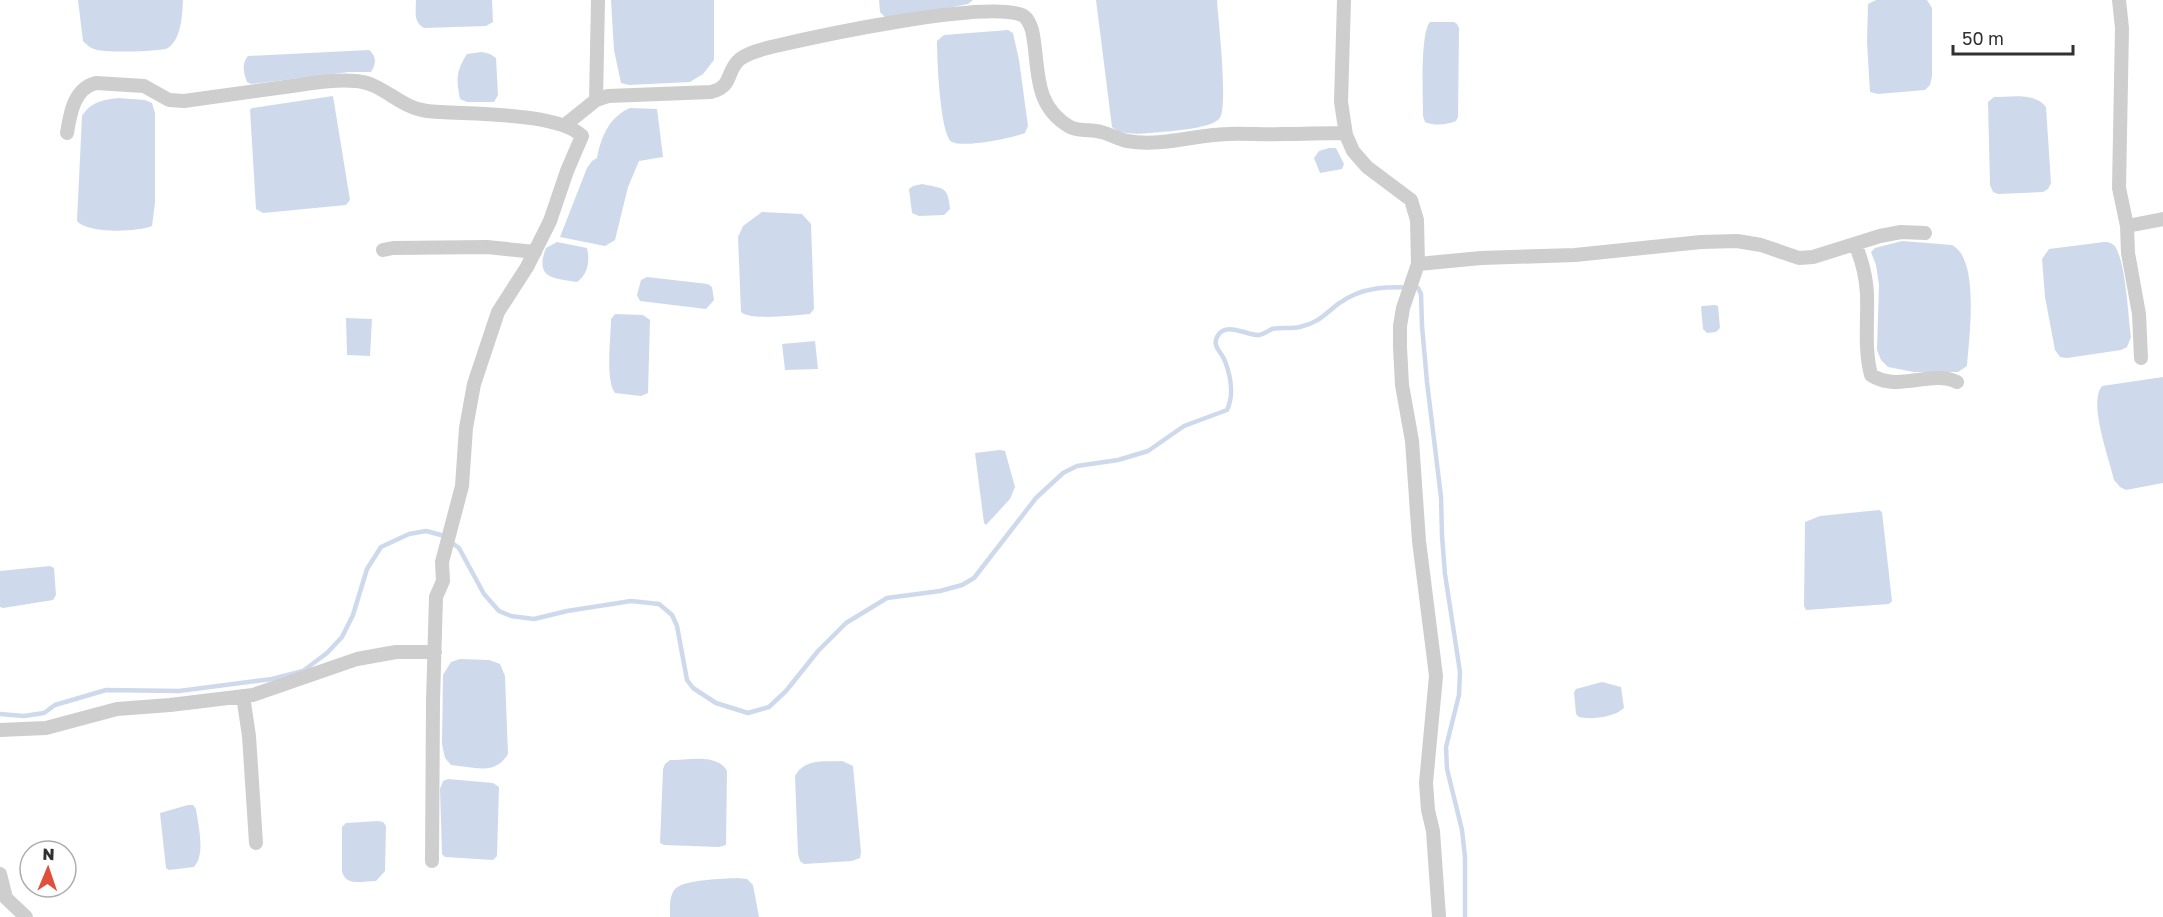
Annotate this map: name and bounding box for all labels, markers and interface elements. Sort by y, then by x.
scale bar [1953,18,2073,56]
text: 50 m [1962,27,2004,49]
north arrow [18,839,78,899]
text: N [42,844,55,864]

